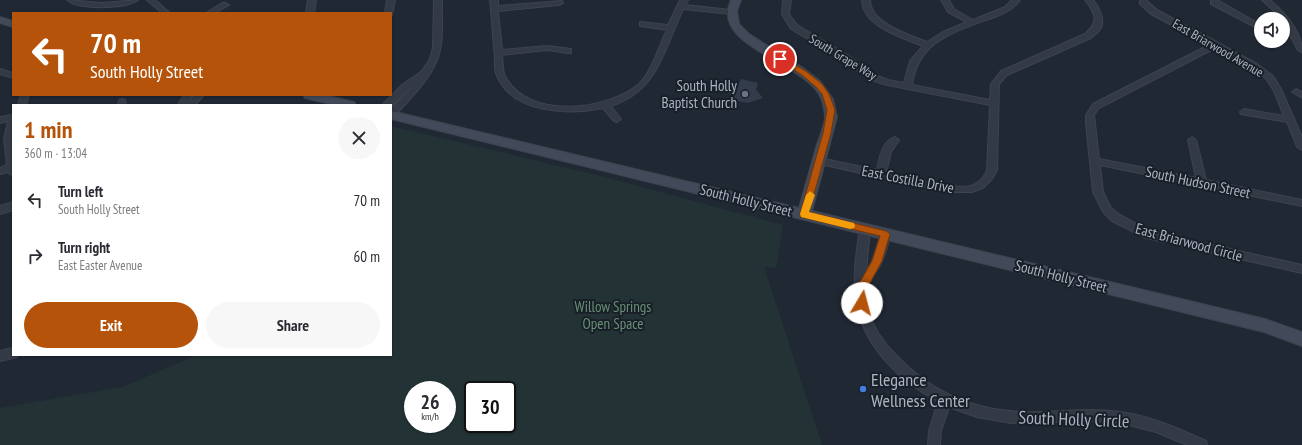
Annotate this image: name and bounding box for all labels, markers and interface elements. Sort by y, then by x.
map controls [1254,12,1290,48]
button: sound [1254,12,1290,48]
street label: East Briarwood Avenue [1169,15,1267,81]
text: 70 m [90,24,141,61]
icon: left [24,28,76,80]
street label: South Grape Way [806,30,880,84]
pin [763,42,797,76]
icon: arrive [769,48,791,70]
text: South Holly Street [90,60,203,83]
place label: South Holly Baptist Church [662,76,737,112]
marker: South Holly Baptist Church [740,89,750,99]
text: 1 min [24,114,72,145]
button: close [338,117,380,159]
text: 360 m · 13:04 [24,145,87,162]
street label: East Costilla Drive [860,161,956,197]
street label: South Hudson Street [1144,162,1252,202]
street label: South Holly Street [698,179,794,221]
text: Turn left [58,182,103,201]
icon: left [24,189,46,211]
text: 70 m [354,191,380,210]
text: South Holly Street [58,201,140,218]
street label: East Briarwood Circle [1133,219,1245,265]
text: Turn right [58,238,110,257]
icon: right [24,245,46,267]
text: 60 m [354,247,380,266]
street label: South Holly Street [1013,255,1109,297]
text: East Easter Avenue [58,257,142,274]
position arrow [841,282,883,324]
park label: Willow Springs Open Space [575,297,651,333]
button: Exit [24,302,198,348]
button: Share [206,302,380,348]
place label: Elegance Wellness Center [871,368,970,412]
speed limit sign: 30 [464,381,516,433]
marker: Elegance Wellness Center [858,384,868,394]
text: 26 [420,389,440,415]
street label: South Holly Circle [1018,406,1130,432]
text: km/h [421,410,439,423]

